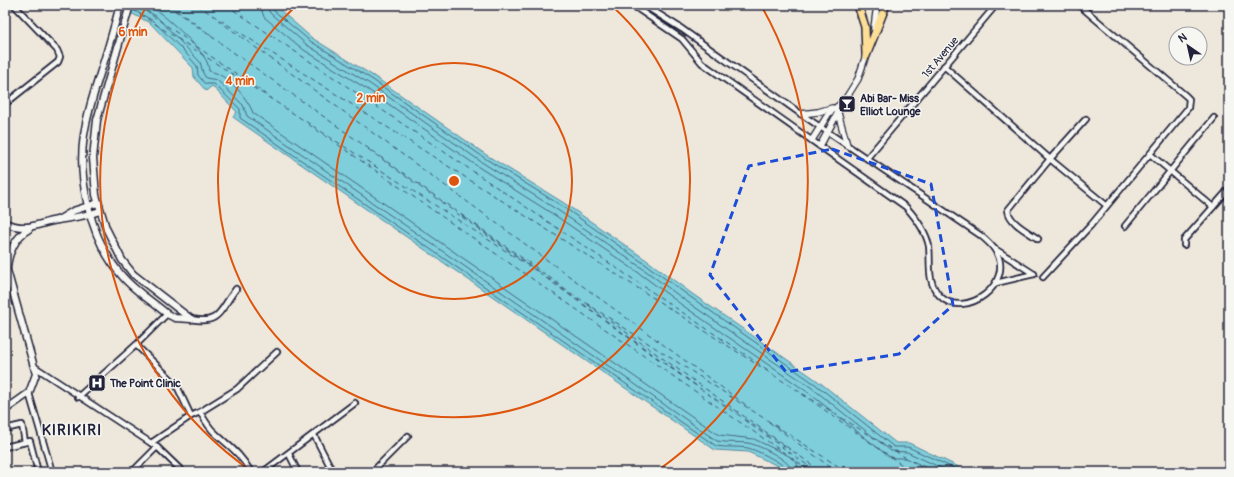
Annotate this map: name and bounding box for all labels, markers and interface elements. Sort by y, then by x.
text: 6 min [118,25,148,40]
north arrow [1168,26,1208,66]
text: N [1176,30,1190,46]
street label: 1st Avenue [919,34,962,81]
text: 4 min [224,74,255,89]
text: 2 min [357,91,386,106]
place label: Abi Bar- Miss Elliot Lounge [860,92,921,118]
bar icon: Abi Bar- Miss Elliot Lounge [837,94,857,114]
centre of rings [447,174,461,188]
hospital icon: The Point Clinic [87,373,107,393]
place label: The Point Clinic [109,377,181,390]
district label: KIRIKIRI [42,421,102,440]

